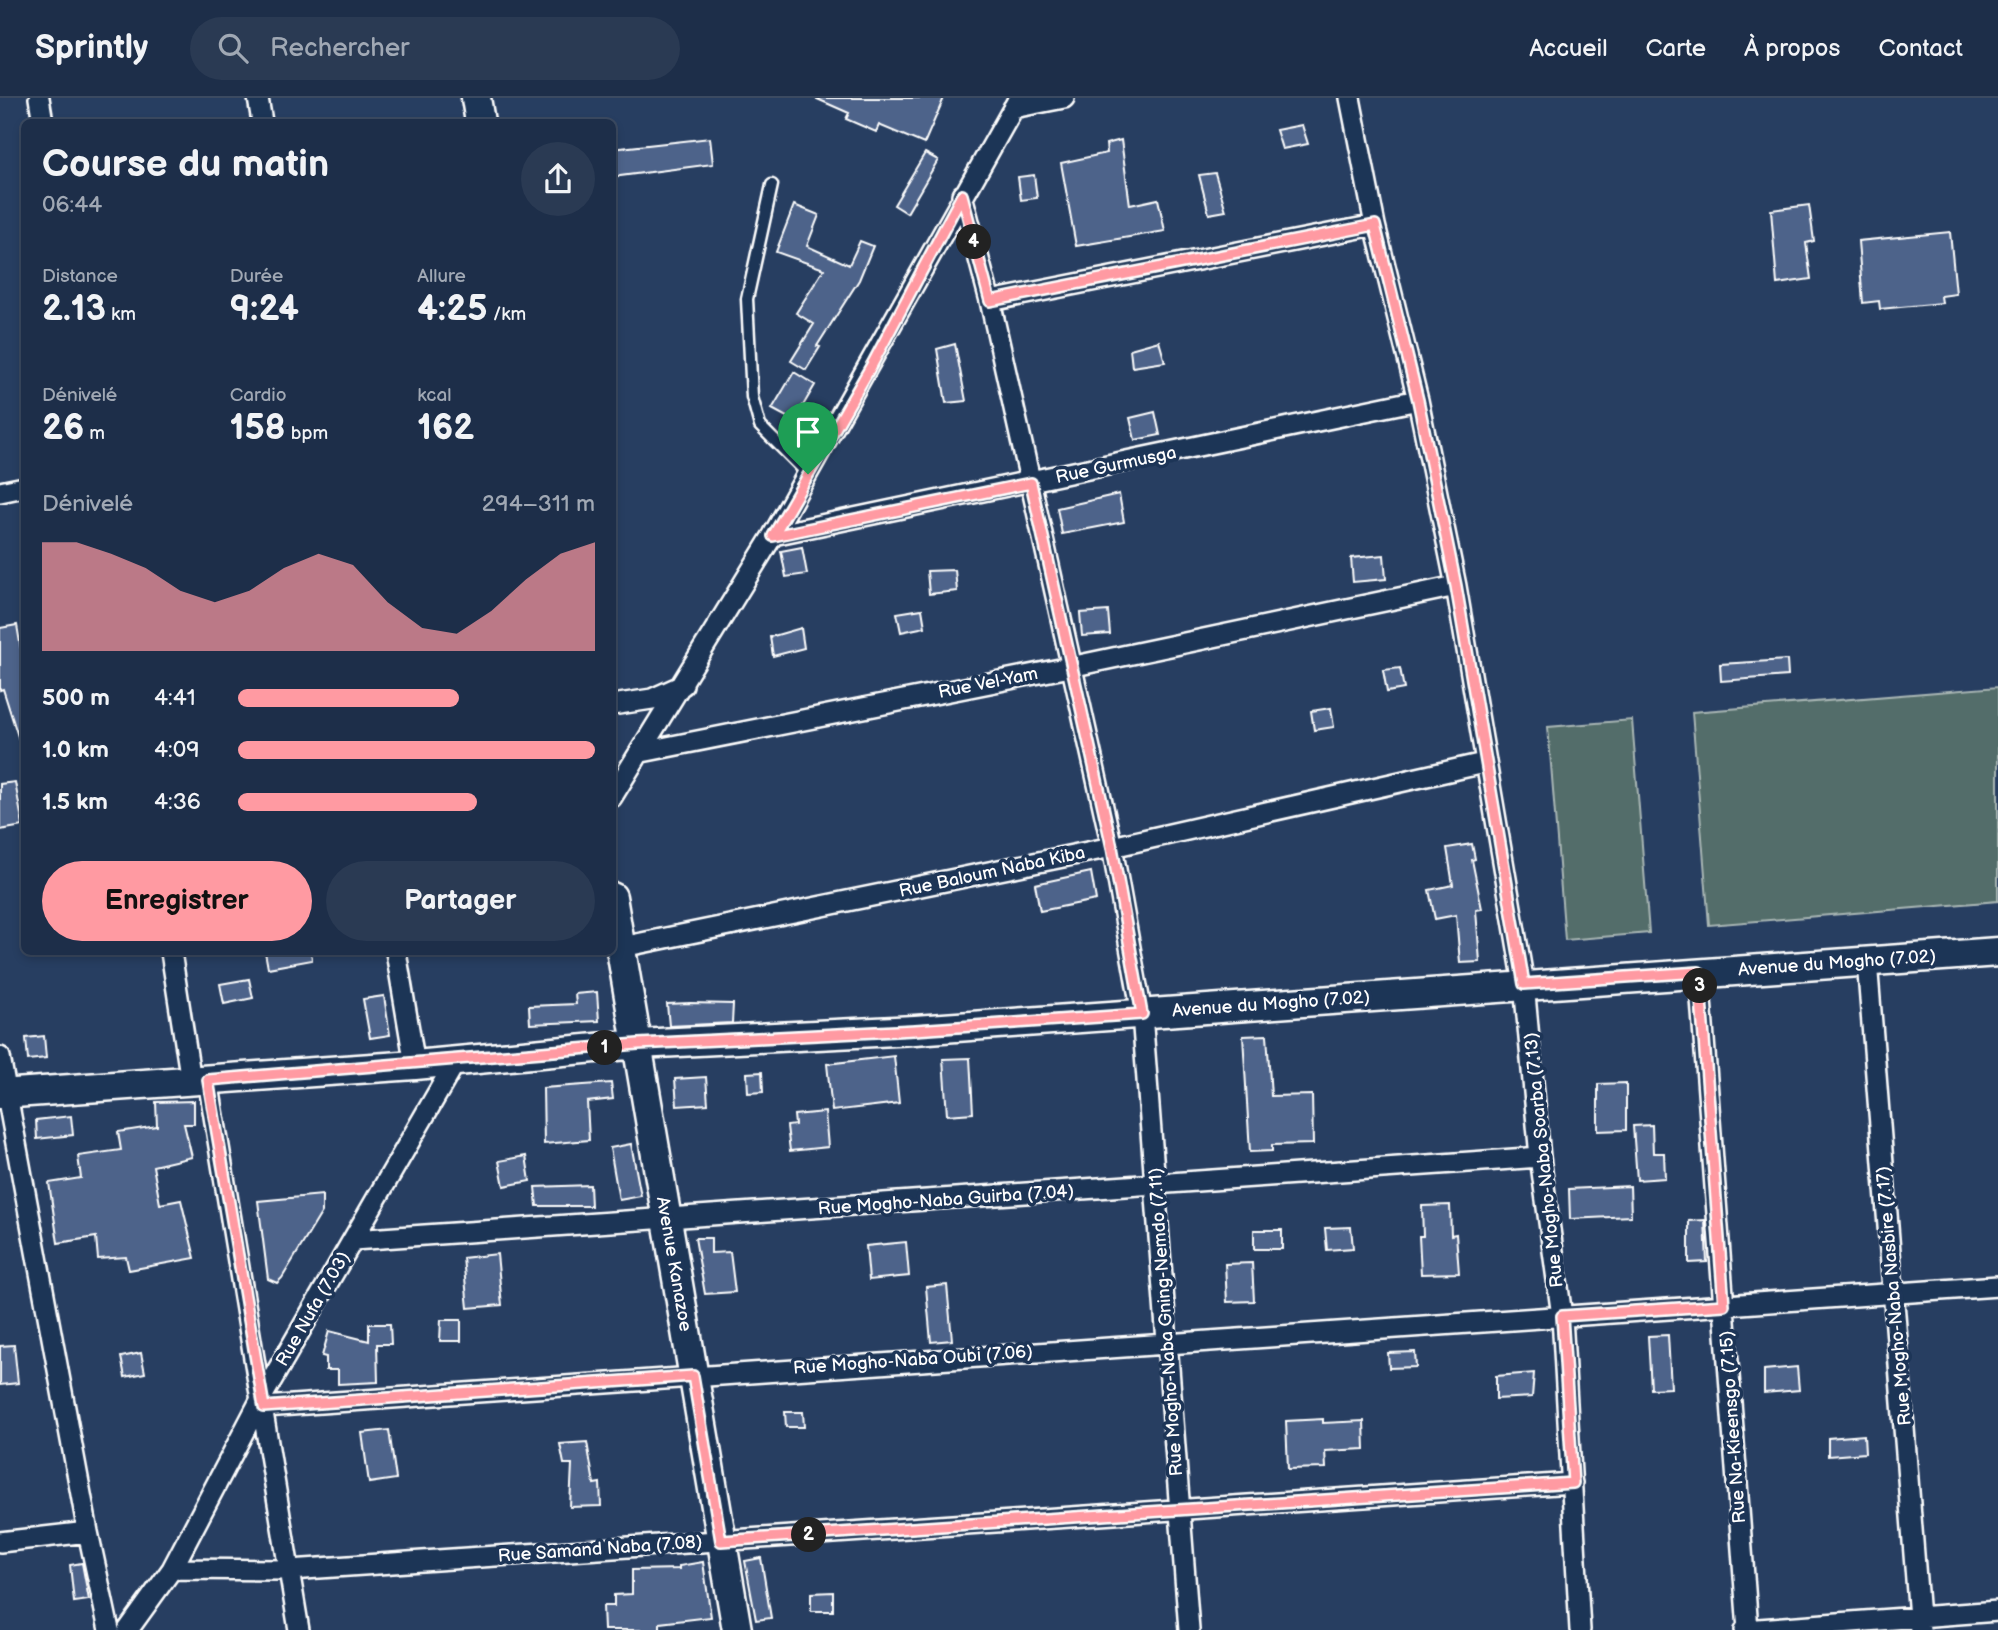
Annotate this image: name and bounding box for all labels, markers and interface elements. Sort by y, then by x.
search box [190,17,680,80]
text: Sprintly [35,28,148,68]
icon: search [214,29,252,67]
text: Rechercher [270,33,409,64]
text: Accueil [1529,34,1608,63]
text: Carte [1646,34,1706,63]
text: À propos [1744,34,1840,63]
text: Contact [1878,34,1963,63]
text: Course du matin [42,142,329,187]
button: share [521,142,595,216]
text: 06:44 [42,191,102,219]
pin: 4 [956,225,992,260]
text: 4 [968,230,979,253]
text: Distance [42,265,118,288]
text: Durée [230,265,283,288]
text: Allure [417,265,466,288]
text: 2.13 [42,288,106,331]
text: 9:24 [230,288,299,331]
text: 4:25 [417,288,488,331]
text: km [106,303,136,326]
text: /km [488,303,526,326]
text: Dénivelé [42,384,117,407]
text: Cardio [230,384,287,407]
text: kcal [417,384,451,407]
pin [778,402,838,474]
text: 26 [42,407,84,450]
text: 158 [230,407,286,450]
text: 162 [417,407,474,450]
icon: arrive [789,413,827,451]
text: m [84,422,105,445]
text: bpm [286,422,328,445]
street label: Rue Gurmusga [1054,442,1178,488]
text: Dénivelé [42,490,133,518]
text: 294–311 m [482,490,595,518]
street label: Rue Vel-Yam [936,663,1040,703]
text: 500 m [42,684,110,712]
text: 4:41 [154,684,196,712]
text: 1.0 km [42,736,109,764]
text: 4:09 [154,736,200,764]
text: 1.5 km [42,788,108,816]
text: 4:36 [154,788,201,816]
street label: Rue Baloum Naba Kiba [897,842,1087,902]
button: Enregistrer [42,861,312,941]
button: Partager [326,861,595,941]
street label: Avenue du Mogho (7.02) [1737,946,1937,980]
pin: 3 [1682,968,1718,1004]
text: 3 [1694,974,1705,997]
street label: Avenue du Mogho (7.02) [1171,987,1371,1021]
pin: 1 [588,1030,622,1066]
street label: Rue Mogho-Naba Soarba (7.13) [1520,1031,1568,1289]
text: 1 [601,1036,609,1059]
street label: Rue Mogho-Naba Nasbire (7.17) [1872,1166,1916,1426]
street label: Rue Mogho-Naba Gning-Nemdo (7.11) [1145,1167,1187,1477]
street label: Rue Mogho-Naba Guirba (7.04) [817,1181,1075,1219]
street label: Avenue Kanazoe [652,1195,696,1333]
street label: Rue Nufa (7.03) [272,1248,354,1370]
street label: Rue Na-Kieensgo (7.15) [1716,1330,1750,1524]
street label: Rue Mogho-Naba Oubi (7.06) [792,1341,1034,1379]
pin: 2 [792,1518,826,1552]
text: 2 [803,1523,814,1546]
street label: Rue Samand Naba (7.08) [497,1531,703,1567]

